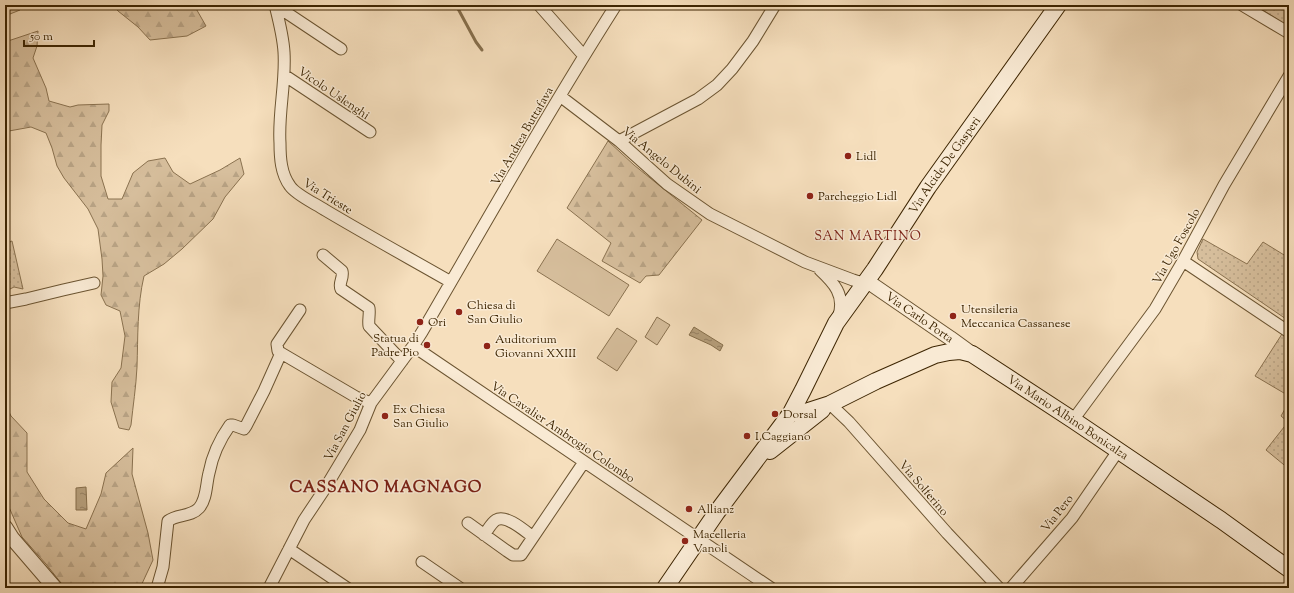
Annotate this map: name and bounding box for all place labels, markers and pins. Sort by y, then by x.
place label: Lidl [856,148,877,166]
marker: Lidl [843,151,853,161]
place label: Parcheggio Lidl [818,188,898,206]
marker: Parcheggio Lidl [805,191,815,201]
place label: Chiesa di San Giulio [467,297,523,329]
place label: Utensileria Meccanica Cassanese [961,301,1071,333]
marker: Chiesa di San Giulio [454,307,464,317]
marker: Utensileria Meccanica Cassanese [948,311,958,321]
place label: Ori [428,314,447,332]
marker: Ori [415,317,425,327]
place label: Statua di Padre Pio [371,330,420,362]
place label: Auditorium Giovanni XXIII [495,331,576,363]
marker: Statua di Padre Pio [422,340,432,350]
marker: Auditorium Giovanni XXIII [482,341,492,351]
place label: Ex Chiesa San Giulio [393,401,449,433]
place label: Dorsal [783,406,818,424]
marker: Dorsal [770,409,780,419]
marker: Ex Chiesa San Giulio [380,411,390,421]
place label: I Caggiano [755,428,811,446]
marker: I Caggiano [742,431,752,441]
place label: Allianz [697,501,734,519]
marker: Allianz [684,504,694,514]
place label: Macelleria Vanoli [693,526,746,558]
marker: Macelleria Vanoli [680,536,690,546]

